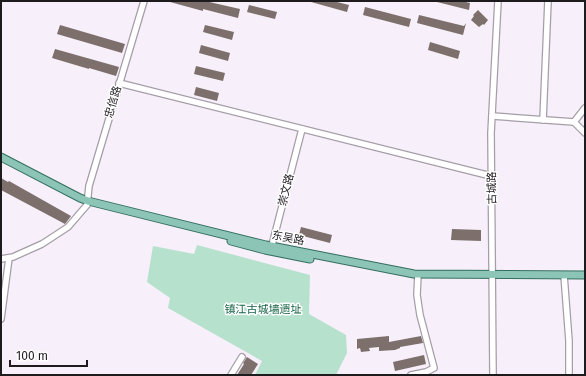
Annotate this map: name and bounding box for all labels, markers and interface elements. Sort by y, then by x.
street label: 忠信路 [102,84,124,120]
street label: 古城路 [485,171,499,205]
street label: 崇文路 [276,172,296,208]
street label: 东吴路 [271,228,305,248]
park label: 镇江古城墙遗址 [225,303,302,316]
scale bar [10,342,87,368]
text: 100 m [16,349,48,363]

